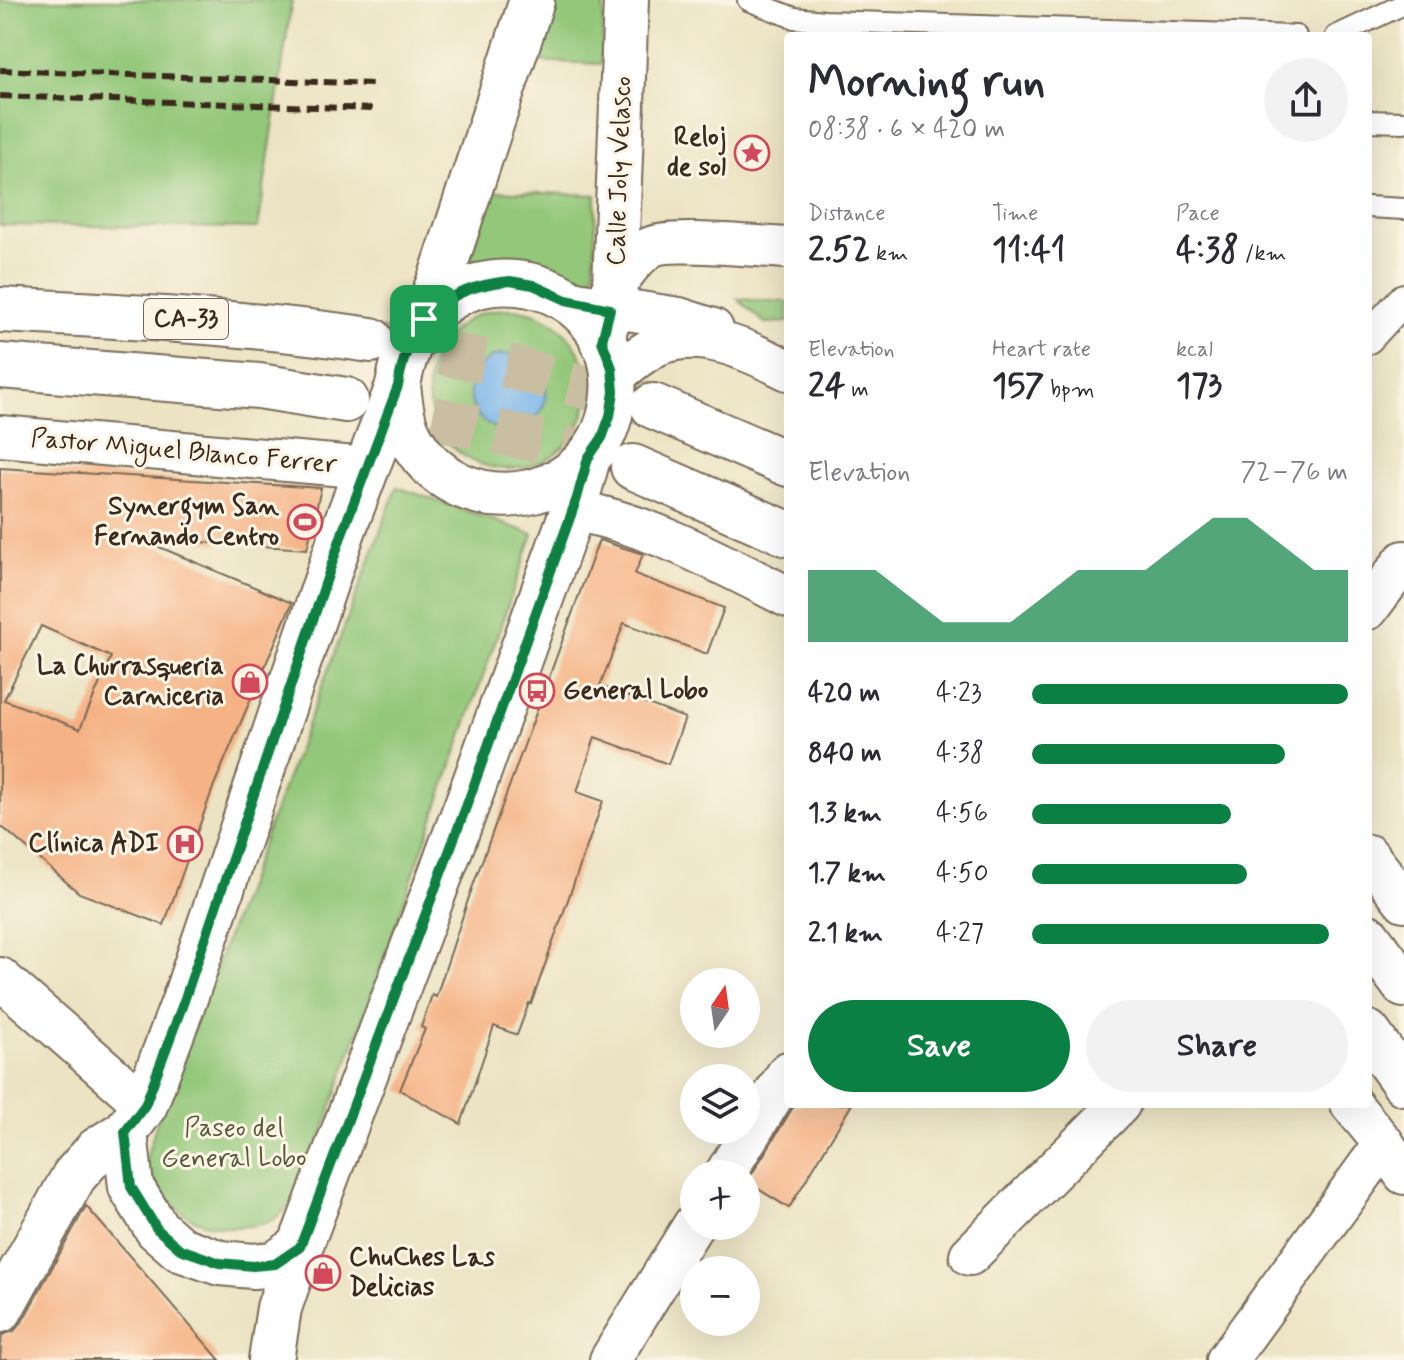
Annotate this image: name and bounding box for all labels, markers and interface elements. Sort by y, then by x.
text: Morning run [808,54,1045,112]
button: share [1264,58,1348,142]
street label: Calle Joly Velasco [600,76,640,266]
text: 08:38 · 6 × 420 m [808,113,1005,147]
place label: Reloj de sol [667,121,726,185]
place icon: Reloj de sol [733,134,771,172]
text: Distance [808,200,885,228]
text: Time [992,200,1038,228]
text: Pace [1176,200,1220,228]
text: 2.52 [808,228,870,273]
text: 11:41 [992,228,1065,273]
text: 4:38 [1176,228,1239,273]
text: km [870,240,908,268]
text: /km [1239,240,1287,268]
pin [390,285,458,353]
icon: arrive [402,297,446,341]
road number: CA-33 [144,299,228,339]
text: Elevation [808,336,895,364]
text: Heart rate [992,336,1091,364]
text: kcal [1176,336,1213,364]
text: 24 [808,364,845,409]
text: 157 [992,364,1044,409]
text: 173 [1176,364,1222,409]
text: m [845,376,869,404]
text: bpm [1044,376,1095,404]
street label: Pastor Miguel Blanco Ferrer [29,422,339,484]
text: Elevation [808,456,910,490]
text: 72–76 m [1241,456,1348,490]
place label: Synergym San Fernando Centro [94,490,280,554]
sports icon: Synergym San Fernando Centro [286,503,324,541]
place label: La Churrasqueria Carniceria [37,650,224,714]
shop icon: La Churrasqueria Carniceria [231,663,269,701]
bus stop icon: General Lobo [518,672,556,710]
place label: General Lobo [563,674,709,708]
text: 420 m [808,677,880,711]
text: 4:23 [936,677,982,711]
text: 840 m [808,737,882,771]
text: 4:38 [936,737,984,771]
text: 1.3 km [808,797,882,831]
text: 4:56 [936,797,988,831]
hospital icon: Clínica ADI [166,825,204,863]
place label: Clínica ADI [28,827,159,861]
text: 1.7 km [808,857,886,891]
text: 4:50 [936,857,989,891]
text: 2.1 km [808,917,883,951]
text: 4:27 [936,917,984,951]
north arrow [680,968,760,1048]
map controls [680,968,760,1336]
button: Save [808,1000,1070,1092]
button: Share [1086,1000,1348,1092]
button: layers [680,1064,760,1144]
park label: Paseo del General Lobo [161,1112,307,1176]
button: + [680,1160,760,1240]
place label: ChuChes Las Delicias [349,1241,495,1305]
shop icon: ChuChes Las Delicias [304,1254,342,1292]
button: − [680,1256,760,1336]

